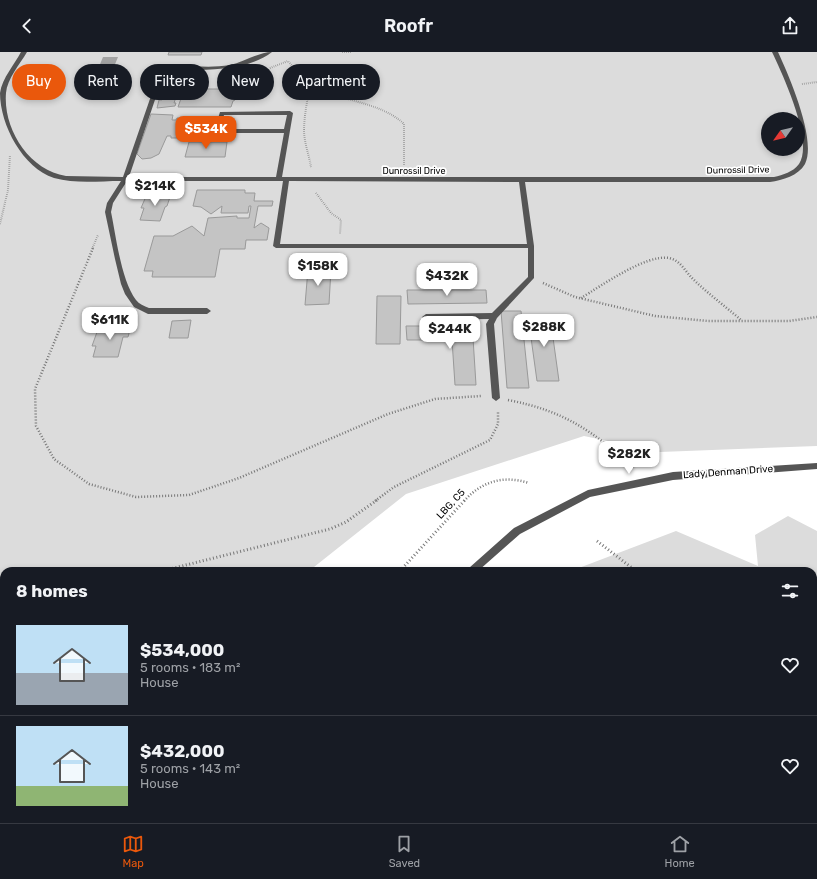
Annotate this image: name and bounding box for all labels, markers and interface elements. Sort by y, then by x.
icon: back [16,15,38,37]
text: Roofr [384,15,433,37]
icon: share [779,15,801,37]
chip: Buy [12,64,66,100]
chip: Rent [74,64,132,100]
chip: Filters [140,64,209,100]
chip: New [217,64,274,100]
chip: Apartment [282,64,380,100]
north arrow [761,112,805,156]
map controls [761,112,805,156]
pin: $534K [178,116,234,150]
text: $534K [184,121,228,136]
street label: Dunrossil Drive [706,164,770,176]
street label: Dunrossil Drive [383,166,445,176]
pin: $214K [127,173,183,207]
text: $214K [134,178,176,193]
pin: $158K [290,253,346,287]
text: $158K [298,258,338,273]
pin: $432K [419,263,475,297]
text: $432K [425,268,469,283]
pin: $611K [82,307,138,341]
text: $611K [91,312,129,327]
pin: $288K [516,314,572,348]
pin: $244K [422,316,478,350]
text: $288K [522,319,566,334]
text: $244K [428,321,472,336]
pin: $282K [601,441,657,475]
text: $282K [607,446,651,461]
street label: Lady Denman Drive [683,463,774,481]
street label: LBG, C5 [434,487,468,521]
icon: filters [779,580,801,602]
text: 8 homes [16,581,88,601]
text: $534,000 [140,640,224,660]
icon: home [48,641,96,689]
icon: heart [779,654,801,676]
text: 5 rooms · 183 m² [140,660,240,675]
text: House [140,675,178,690]
text: $432,000 [140,741,225,761]
icon: home [48,742,96,790]
icon: heart [779,755,801,777]
text: 5 rooms · 143 m² [140,761,240,776]
text: House [140,776,178,791]
tab: Map [122,833,144,870]
tab: Saved [389,833,420,870]
tab: Home [665,833,695,870]

